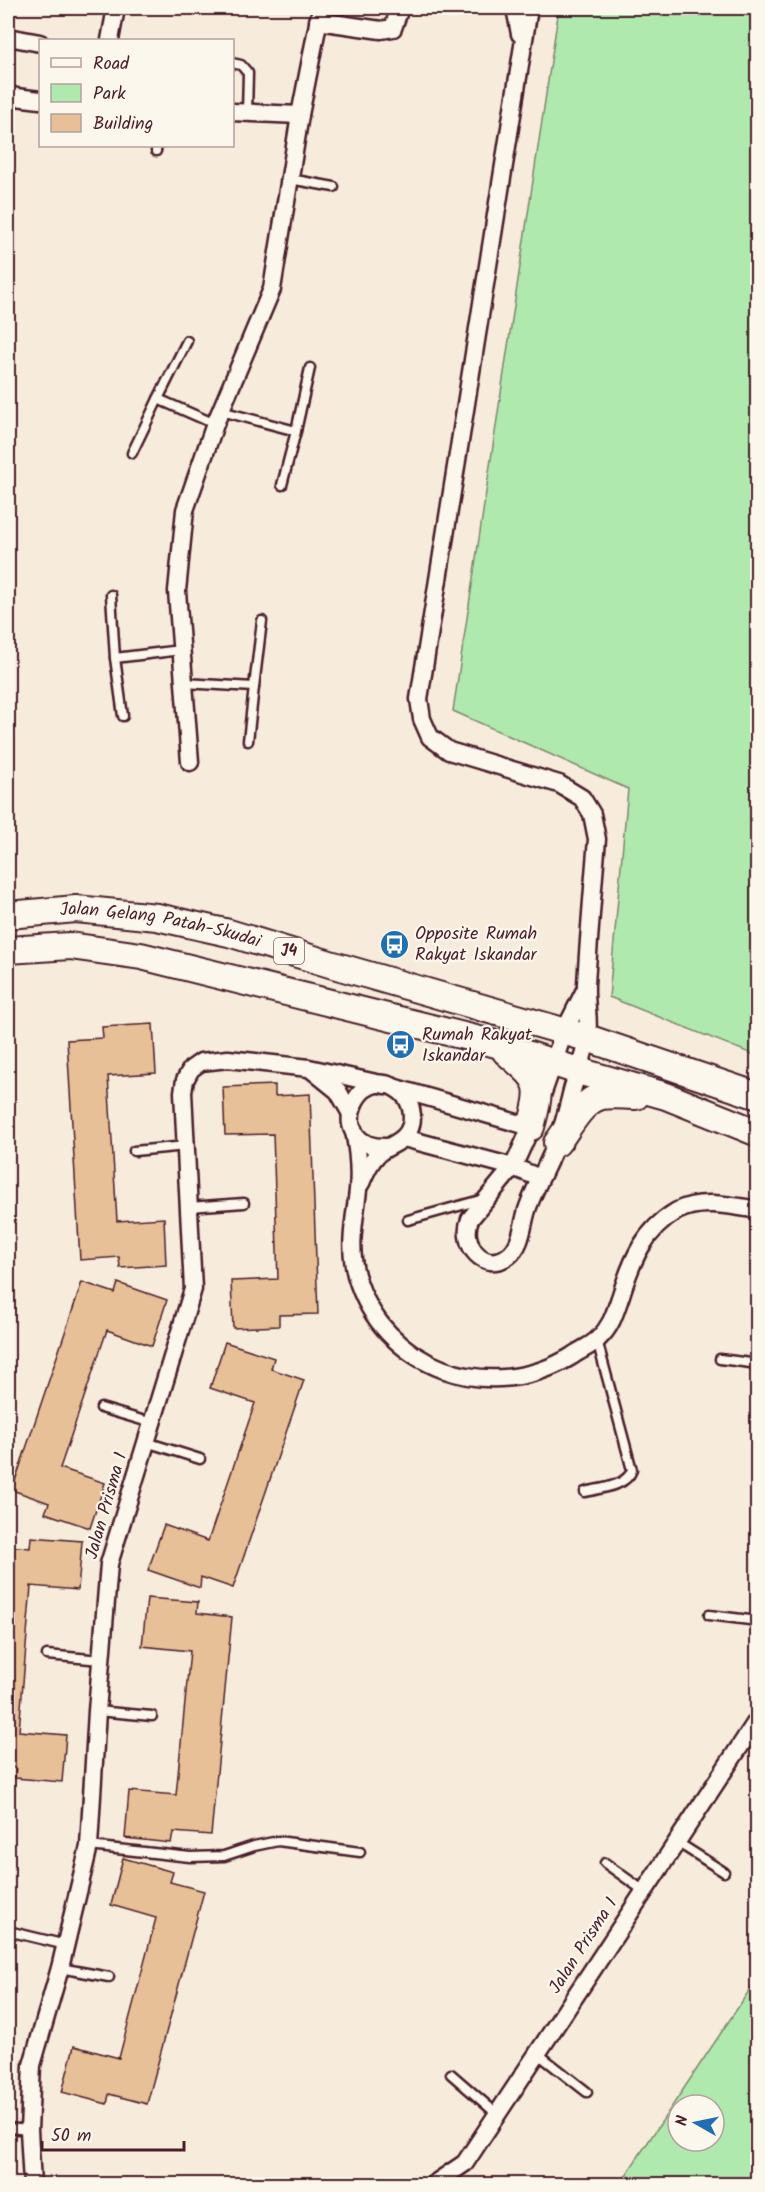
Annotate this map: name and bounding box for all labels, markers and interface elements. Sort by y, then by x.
legend [39,39,234,147]
text: Road [93,50,130,79]
text: Park [93,80,126,109]
text: Building [93,110,153,139]
street label: Jalan Gelang Patah-Skudai [59,894,265,957]
place label: Opposite Rumah Rakyat Iskandar [415,920,538,970]
bus stop icon: Opposite Rumah Rakyat Iskandar [378,928,410,960]
road number: J4 [274,938,304,964]
place label: Rumah Rakyat Iskandar [422,1021,533,1071]
bus stop icon: Rumah Rakyat Iskandar [385,1029,417,1061]
street label: Jalan Prisma 1 [78,1449,136,1563]
street label: Jalan Prisma 1 [542,1892,626,2000]
north arrow [666,2093,726,2153]
scale bar [42,2114,184,2152]
text: N [670,2114,696,2128]
text: 50 m [51,2122,91,2151]

